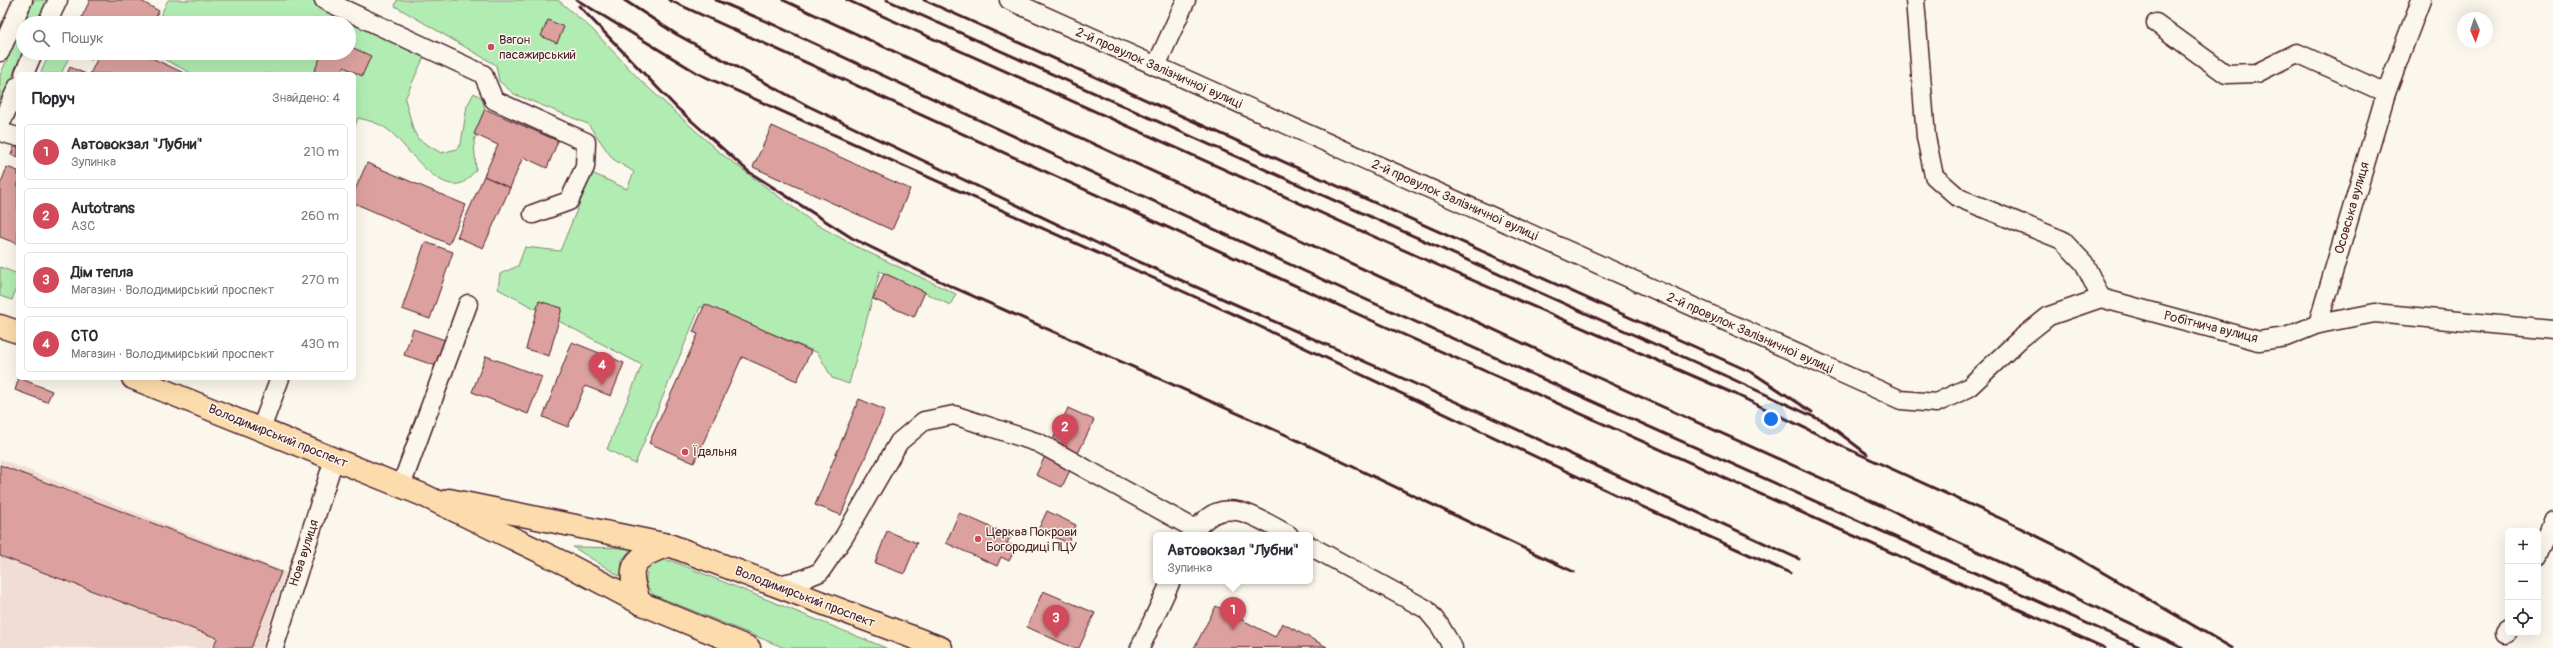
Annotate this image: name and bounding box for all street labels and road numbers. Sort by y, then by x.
street label: 2-й провулок Залізничної вулиці [1073,24,1245,112]
street label: 2-й провулок Залізничної вулиці [1369,156,1541,244]
street label: Осовська вулиця [2331,160,2373,256]
street label: 2-й провулок Залізничної вулиці [1664,289,1836,377]
street label: Робітнича вулиця [2162,308,2260,346]
street label: Володимирський проспект [206,401,350,471]
street label: Нова вулиця [286,518,322,588]
street label: Володимирський проспект [733,563,878,631]

